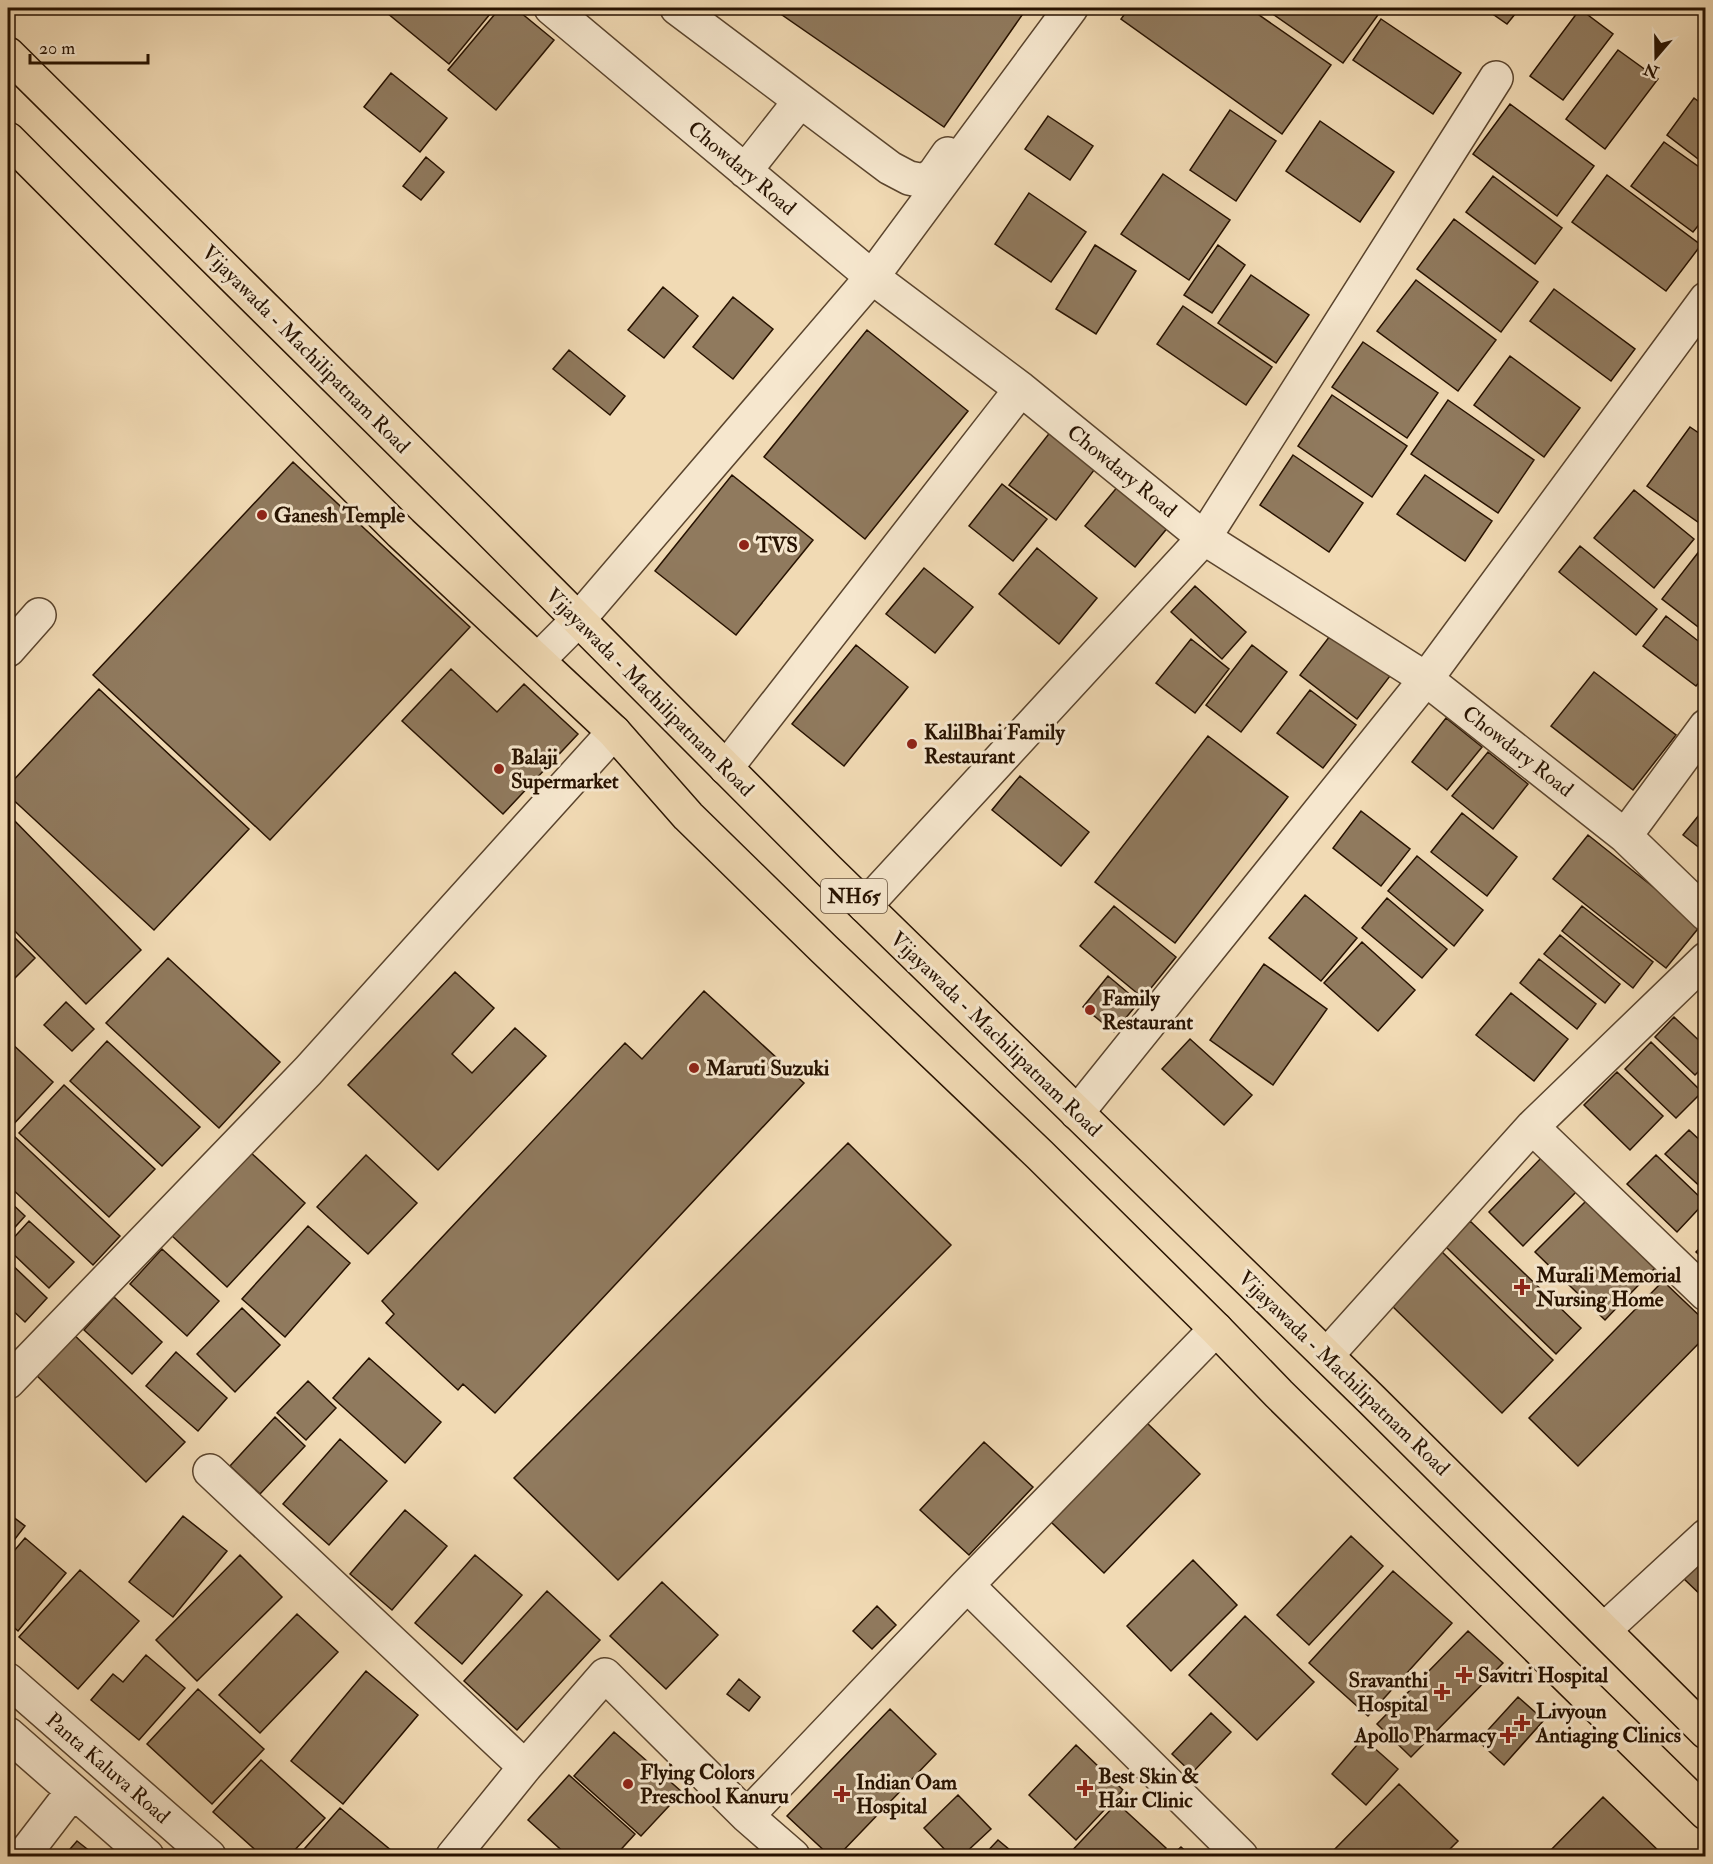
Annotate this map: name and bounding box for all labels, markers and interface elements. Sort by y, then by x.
scale bar [30,27,148,65]
north arrow [1626,27,1686,87]
text: 20 m [39,37,75,60]
text: N [1640,58,1662,82]
street label: Chowdary Road [682,115,802,222]
street label: Vijayawada - Machilipatnam Road [196,239,416,460]
street label: Chowdary Road [1061,419,1183,524]
place label: Ganesh Temple [274,502,405,529]
marker: Ganesh Temple [255,508,269,522]
place label: TVS [755,532,798,559]
marker: TVS [737,538,751,552]
street label: Vijayawada - Machilipatnam Road [540,582,760,803]
street label: Chowdary Road [1457,700,1579,804]
place label: KalilBhai Family Restaurant [924,719,1065,770]
marker: KalilBhai Family Restaurant [905,737,919,751]
place label: Balaji Supermarket [511,744,619,795]
marker: Balaji Supermarket [492,762,506,776]
road number: NH65 [821,879,887,913]
street label: Vijayawada - Machilipatnam Road [884,926,1108,1143]
place label: Family Restaurant [1102,985,1193,1036]
marker: Family Restaurant [1083,1003,1097,1017]
place label: Maruti Suzuki [705,1055,830,1082]
marker: Maruti Suzuki [687,1061,701,1075]
place label: Murali Memorial Nursing Home [1535,1262,1682,1313]
street label: Vijayawada - Machilipatnam Road [1232,1265,1456,1482]
marker: Murali Memorial Nursing Home [1513,1278,1531,1296]
place label: Savitri Hospital [1478,1662,1609,1689]
marker: Savitri Hospital [1455,1666,1473,1684]
place label: Sravanthi Hospital [1349,1667,1429,1718]
marker: Sravanthi Hospital [1433,1683,1451,1701]
place label: Livyoun Antiaging Clinics [1535,1698,1681,1749]
street label: Panta Kaluva Road [40,1707,176,1830]
marker: Livyoun Antiaging Clinics [1513,1714,1531,1732]
place label: Apollo Pharmacy [1353,1722,1497,1749]
marker: Apollo Pharmacy [1501,1728,1515,1742]
place label: Flying Colors Preschool Kanuru [640,1759,789,1810]
place label: Best Skin & Hair Clinic [1098,1763,1200,1814]
place label: Indian Oam Hospital [856,1769,958,1820]
marker: Flying Colors Preschool Kanuru [621,1777,635,1791]
marker: Best Skin & Hair Clinic [1076,1779,1094,1797]
marker: Indian Oam Hospital [833,1785,851,1803]

